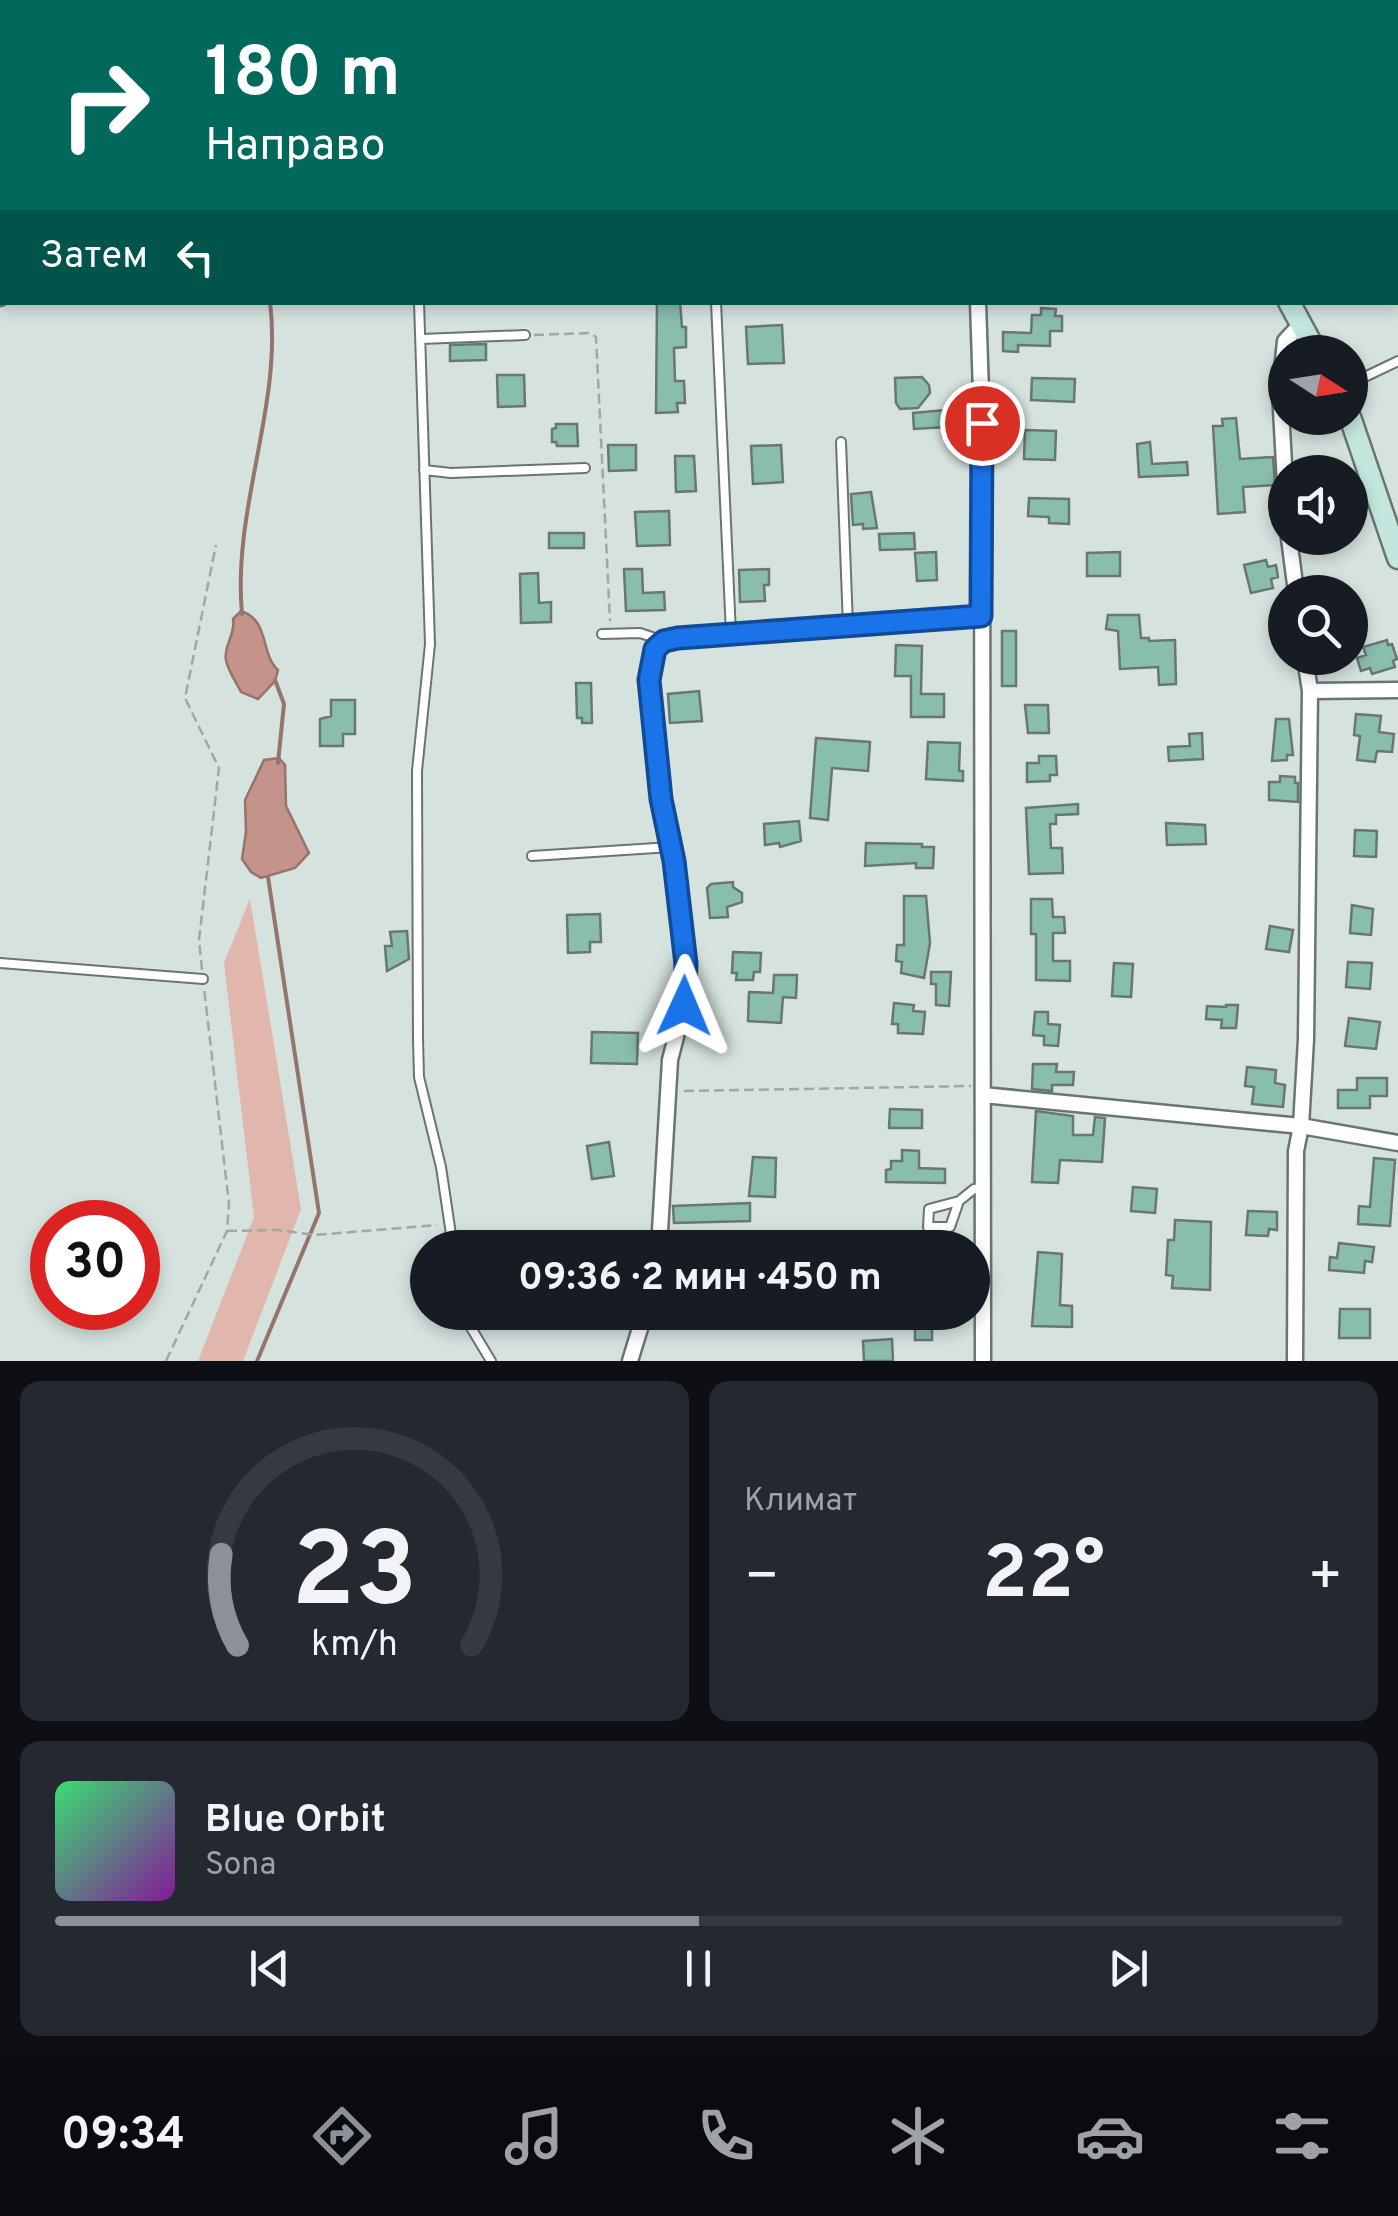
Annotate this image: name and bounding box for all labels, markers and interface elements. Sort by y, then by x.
text: 180 m [205,32,401,121]
icon: right [40,40,170,170]
text: Направо [205,119,386,176]
icon: left [168,230,223,285]
text: Затем [40,233,148,282]
north arrow [1268,335,1368,435]
map controls [1268,335,1368,675]
pin [940,381,1025,466]
icon: arrive [955,396,1010,451]
button: sound [1268,455,1368,555]
button: search [1268,575,1368,675]
position arrow [632,954,736,1058]
speed limit sign: 30 [30,1200,160,1330]
text: 09:36 · 2 мин · 450 m [518,1255,882,1304]
text: Климат [744,1482,857,1522]
text: 23 [292,1511,417,1643]
text: 22° [982,1530,1105,1625]
text: − [744,1544,779,1614]
text: + [1308,1544,1343,1614]
text: km/h [311,1623,398,1669]
text: Blue Orbit [205,1797,386,1846]
text: Sona [205,1846,276,1886]
icon: previous [242,1941,297,1996]
icon: pause [671,1941,726,1996]
icon: next [1101,1941,1156,1996]
icon: directions [307,2101,377,2171]
icon: music [499,2101,569,2171]
icon: phone [691,2101,761,2171]
icon: climate [883,2101,953,2171]
icon: car [1075,2101,1145,2171]
icon: filters [1267,2101,1337,2171]
text: 09:34 [61,2108,185,2165]

